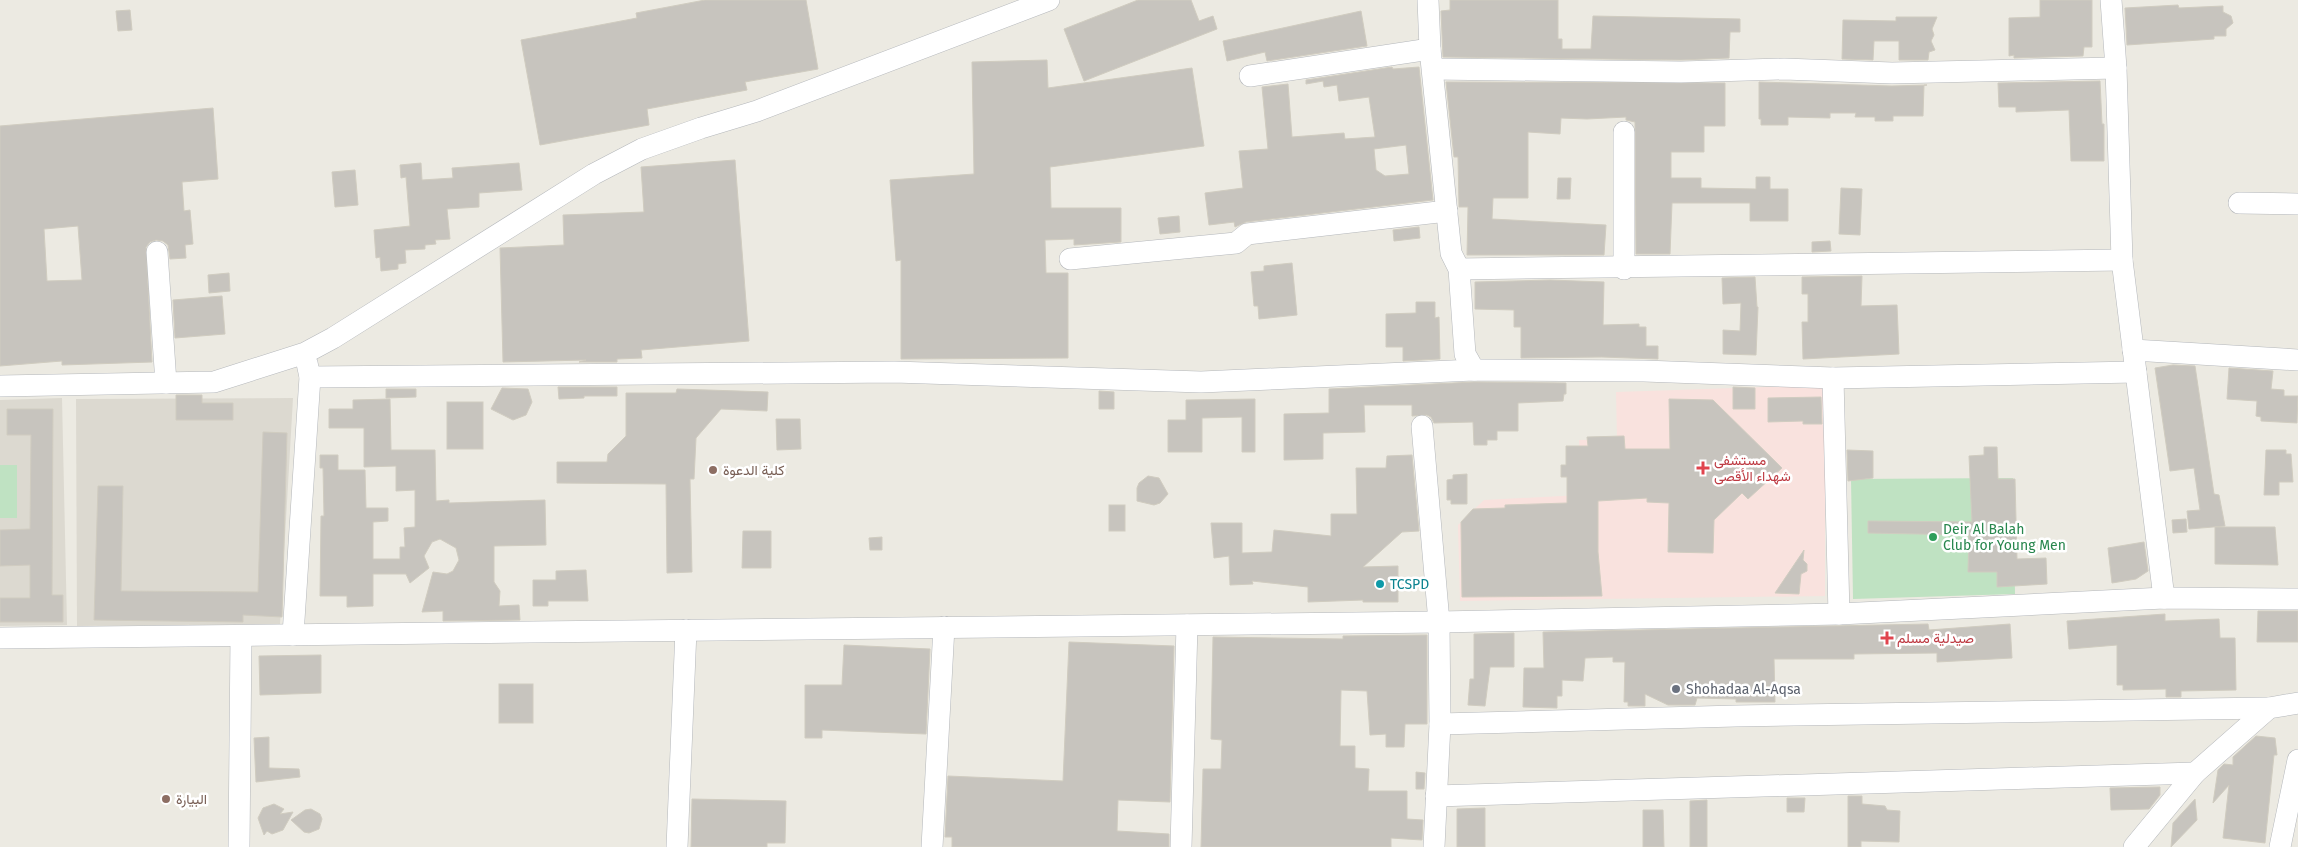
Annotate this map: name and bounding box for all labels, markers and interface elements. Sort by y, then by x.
place label: مستشفى شهداء الأقصى [1714,452,1791,485]
marker: مستشفى شهداء الأقصى [1696,461,1710,475]
place label: كلية الدعوة [723,462,785,479]
marker: كلية الدعوة [707,464,719,476]
place label: Deir Al Balah Club for Young Men [1943,521,2066,554]
marker: Deir Al Balah Club for Young Men [1927,531,1939,543]
place label: TCSPD [1390,576,1429,593]
marker: TCSPD [1374,578,1386,590]
place label: صيدلية مسلم [1897,630,1974,647]
marker: صيدلية مسلم [1881,632,1893,644]
place label: Shohadaa Al-Aqsa [1686,681,1801,698]
marker: Shohadaa Al-Aqsa [1670,683,1682,695]
place label: البيارة [176,791,207,808]
marker: البيارة [160,793,172,805]

